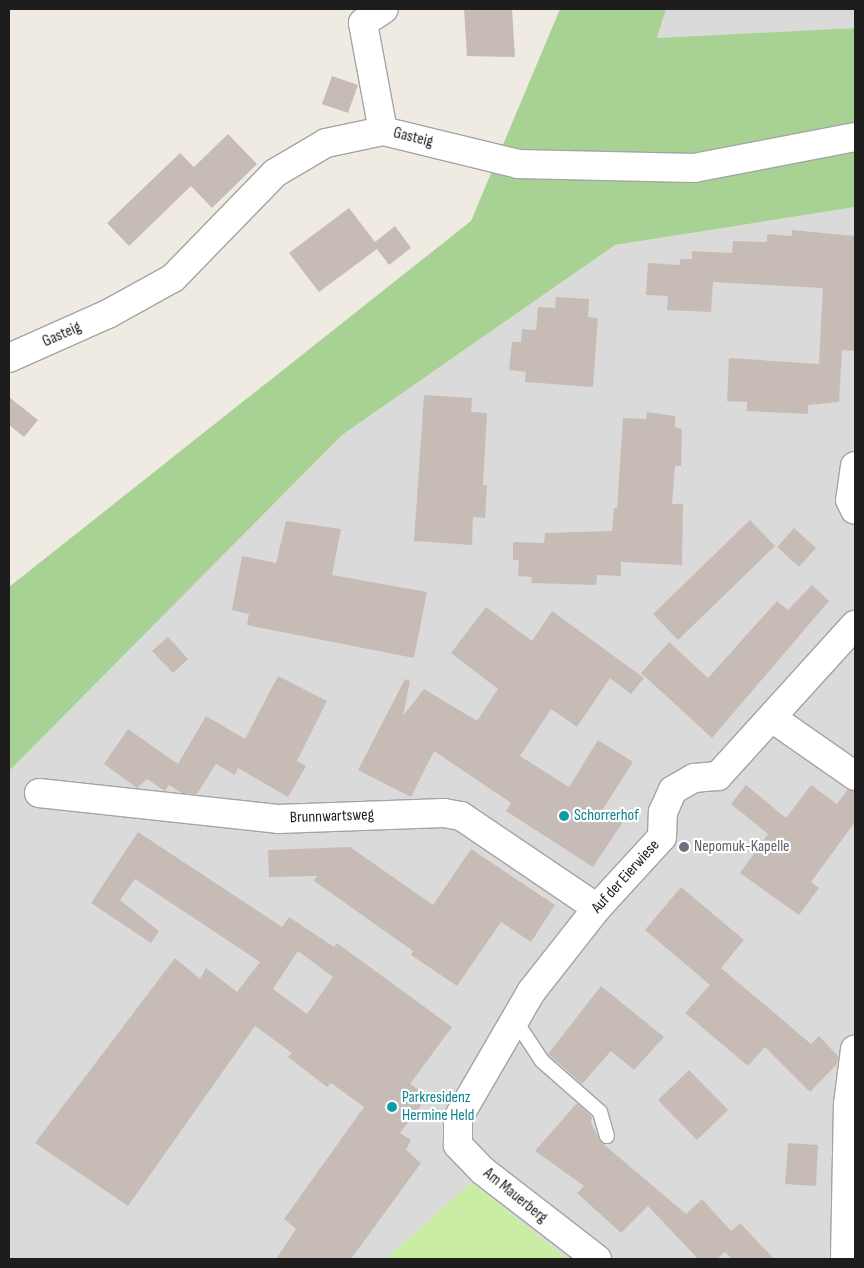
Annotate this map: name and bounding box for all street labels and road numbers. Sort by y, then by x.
street label: Gasteig [391,124,435,152]
street label: Gasteig [40,318,84,352]
street label: Brunnwartsweg [290,806,374,828]
street label: Auf der Eierwiese [588,836,664,918]
street label: Am Mauerberg [479,1164,551,1228]

